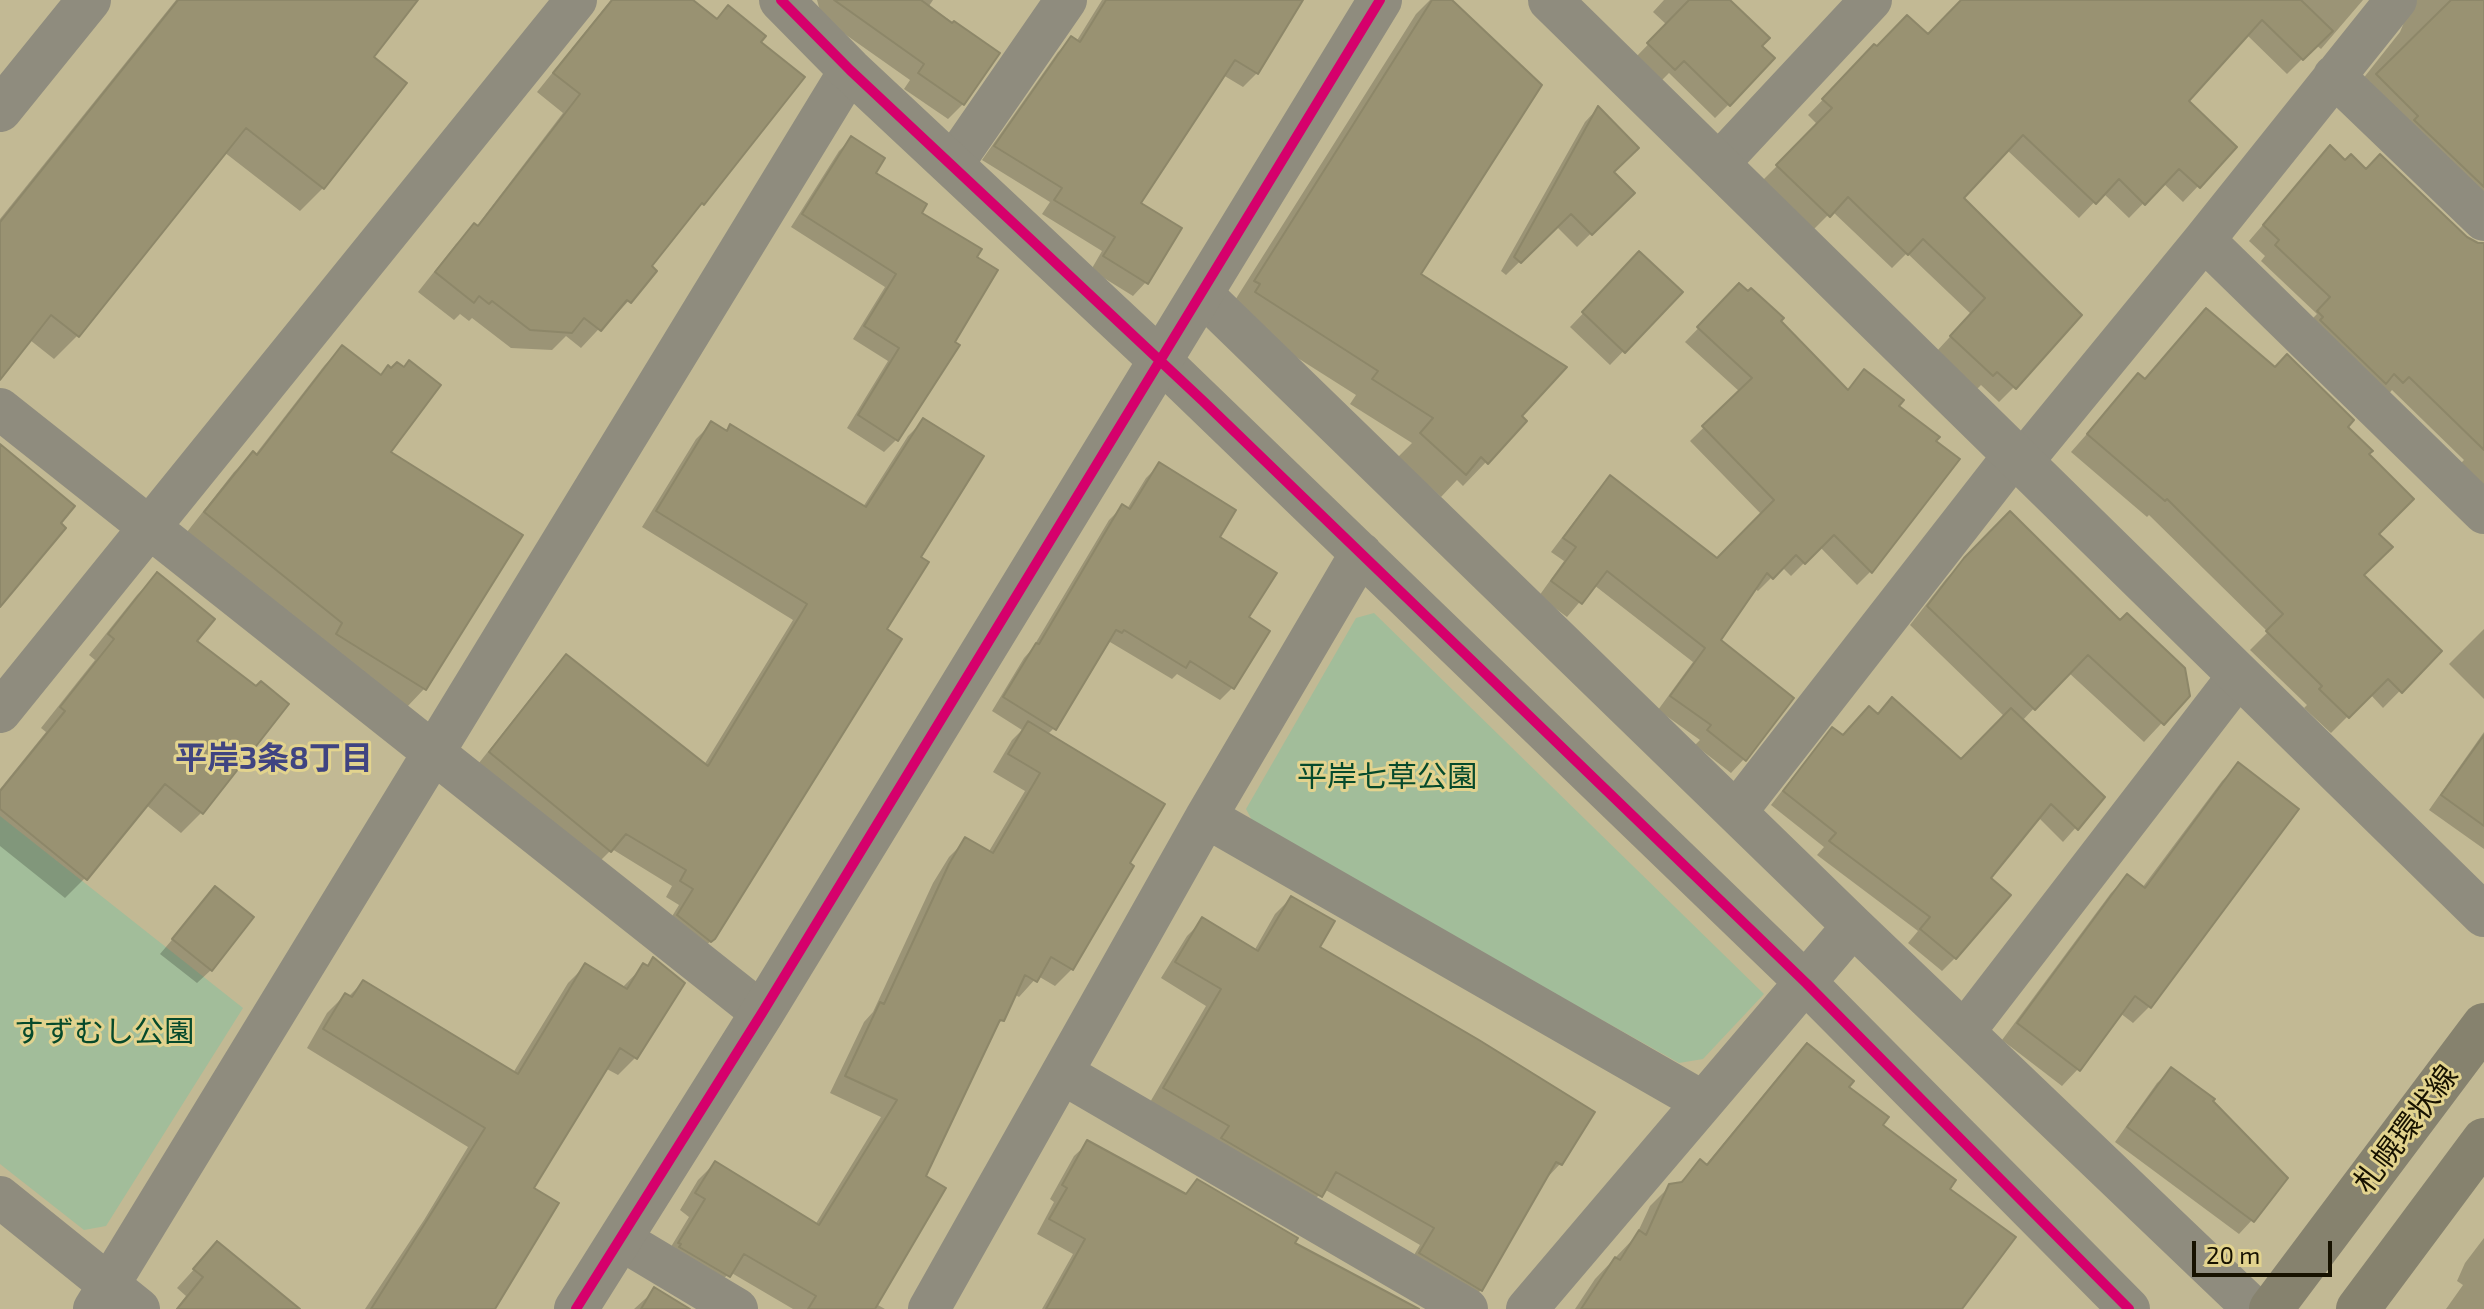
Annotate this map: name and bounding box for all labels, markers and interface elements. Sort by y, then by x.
district label: 平岸3条8丁目 [175,739,373,777]
park label: 平岸七草公園 [1297,759,1477,795]
park label: すずむし公園 [14,1014,194,1050]
street label: 札幌環状線 [2346,1058,2466,1200]
scale bar [2196,1225,2336,1275]
text: 20 m [2206,1240,2260,1269]

